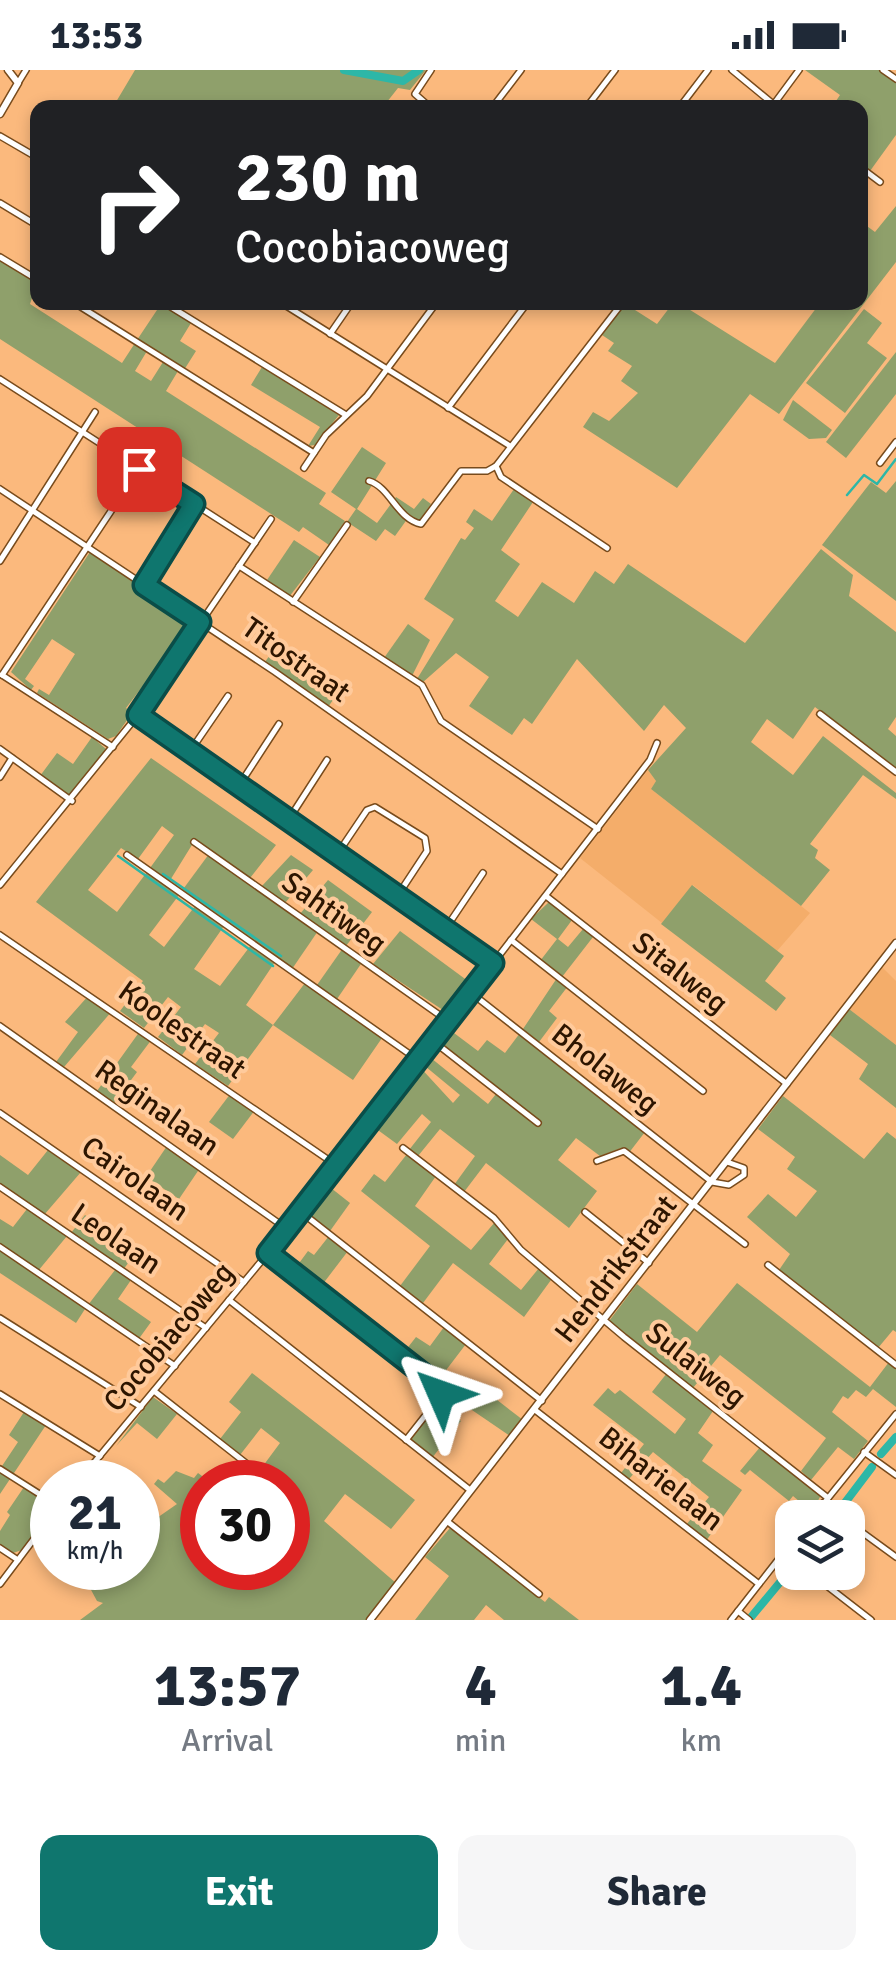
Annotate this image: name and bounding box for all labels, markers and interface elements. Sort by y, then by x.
text: 13:53 [50,12,143,59]
text: 230 m [235,134,420,220]
icon: right [70,140,200,270]
text: Cocobiacoweg [235,220,510,275]
pin [97,427,182,512]
icon: arrive [112,442,167,497]
street label: Titostraat [235,609,357,711]
street label: Sahtiweg [275,864,393,962]
street label: Sitalweg [625,924,735,1022]
street label: Koolestraat [111,973,253,1087]
street label: Bholaweg [544,1016,666,1122]
street label: Reginalaan [88,1052,226,1164]
street label: Cairolaan [74,1129,196,1229]
street label: Hendrikstraat [547,1188,685,1350]
street label: Leolaan [64,1195,168,1283]
street label: Cocobiacoweg [96,1255,242,1419]
street label: Sulaiweg [638,1314,754,1416]
position arrow [389,1342,493,1446]
street label: Biharielaan [591,1419,731,1539]
speed limit sign: 30 [180,1460,310,1590]
text: 21 [68,1482,122,1544]
map controls [775,1500,865,1590]
button: layers [775,1500,865,1590]
text: km/h [67,1535,123,1566]
text: 13:57 [154,1649,301,1723]
text: 4 [464,1649,497,1723]
text: 1.4 [660,1649,742,1723]
text: Arrival [181,1721,273,1760]
text: min [455,1721,506,1760]
text: km [680,1721,722,1760]
button: Exit [40,1835,438,1950]
button: Share [458,1835,856,1950]

